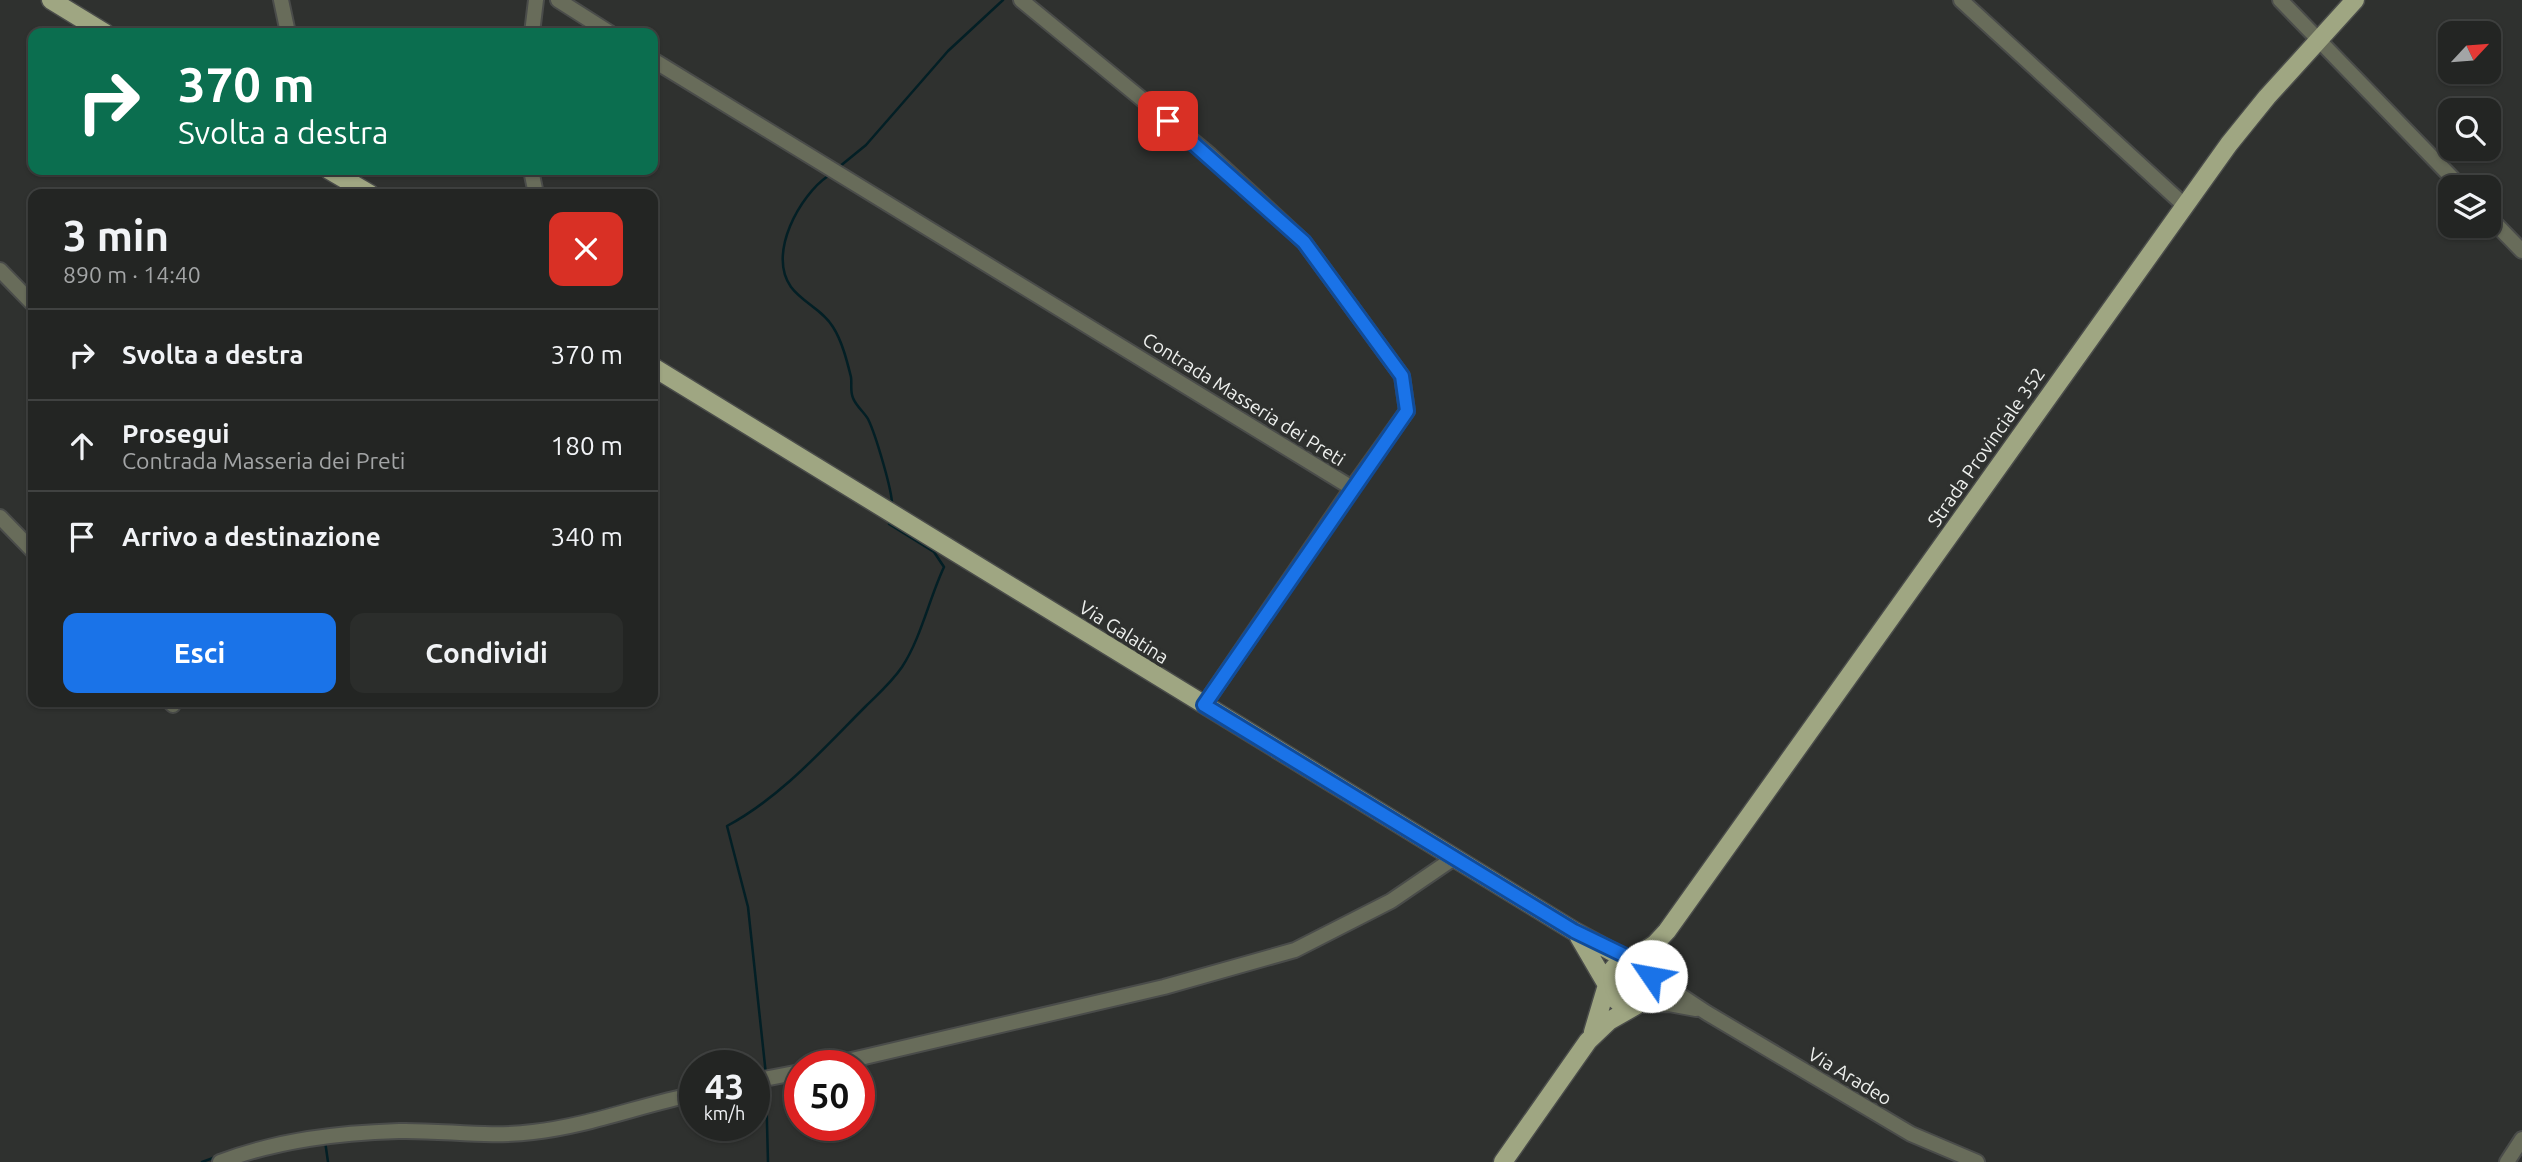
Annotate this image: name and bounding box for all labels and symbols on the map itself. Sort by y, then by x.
north arrow [2438,21,2501,84]
pin [1138,91,1198,151]
street label: Contrada Masseria dei Preti [1139,328,1349,470]
street label: Strada Provinciale 352 [1923,363,2049,531]
street label: Via Galatina [1075,596,1173,668]
position arrow [1614,939,1688,1013]
street label: Via Aradeo [1804,1043,1896,1109]
speed limit sign: 50 [784,1050,875,1141]

